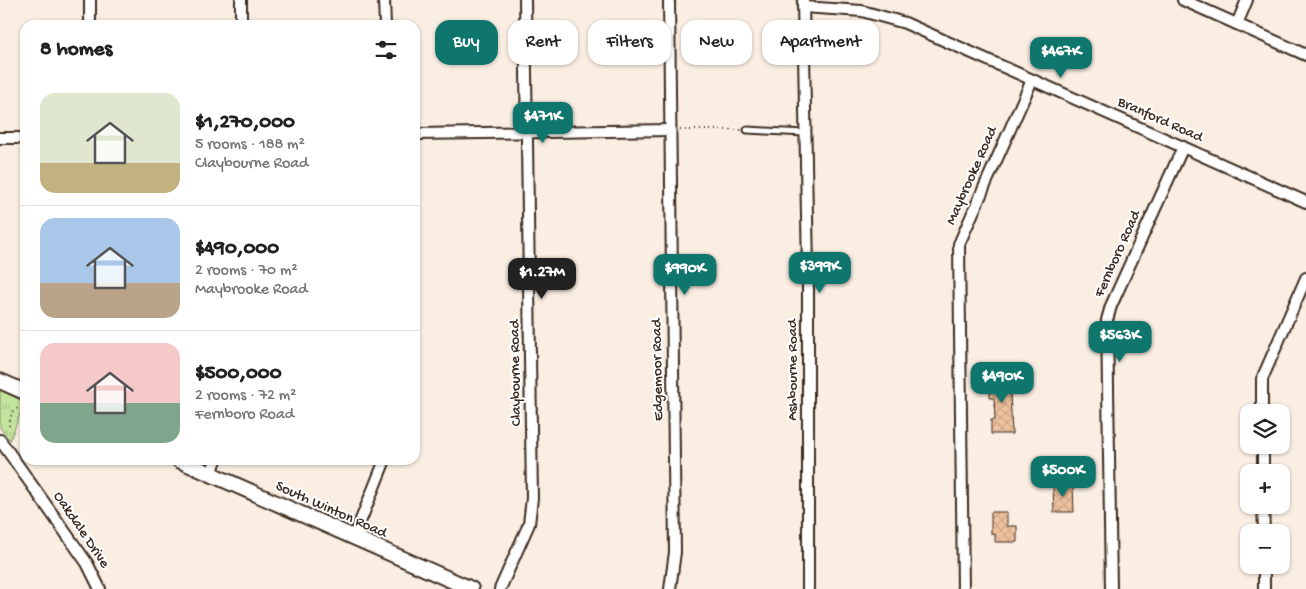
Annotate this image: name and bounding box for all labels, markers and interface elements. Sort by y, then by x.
chip: Buy [435,20,498,65]
chip: Rent [508,20,578,65]
chip: Filters [588,20,671,65]
chip: New [681,20,752,65]
chip: Apartment [762,20,879,65]
icon: filters [372,36,400,64]
pin: $467K [1026,36,1096,79]
text: 8 homes [40,38,112,63]
text: $467K [1041,43,1081,62]
street label: Branford Road [1114,93,1206,147]
pin: $471K [508,102,578,144]
text: $471K [524,108,562,127]
text: $1,270,000 [195,111,295,136]
icon: home [80,113,140,173]
street label: Maybrooke Road [942,123,1002,228]
text: 5 rooms · 188 m² [195,136,305,155]
text: Claybourne Road [195,155,308,174]
street label: Fernboro Road [1090,207,1146,301]
text: $490,000 [195,237,279,262]
icon: home [80,238,140,298]
pin: $399K [785,252,855,294]
pin: $990K [650,254,720,296]
pin: $1.27M [501,258,583,300]
text: $399K [800,258,840,277]
text: $990K [664,260,706,279]
text: 2 rooms · 70 m² [195,262,298,281]
text: $1.27M [519,264,565,283]
text: Maybrooke Road [195,281,308,300]
street label: Claybourne Road [506,318,526,426]
street label: Edgemoor Road [648,318,668,421]
street label: Ashbourne Road [784,318,802,421]
pin: $563K [1085,320,1155,363]
text: $563K [1100,327,1140,346]
text: $500,000 [195,362,282,387]
pin: $490K [967,362,1037,404]
icon: home [80,363,140,423]
text: $490K [982,368,1022,387]
text: 2 rooms · 72 m² [195,387,296,406]
map controls [1240,404,1290,574]
button: layers [1240,404,1290,454]
text: Fernboro Road [195,406,294,425]
pin: $500K [1028,456,1098,498]
text: $500K [1042,462,1084,481]
button: + [1240,464,1290,514]
street label: South Winton Road [273,477,391,543]
street label: Oakdale Drive [49,488,113,572]
button: − [1240,524,1290,574]

